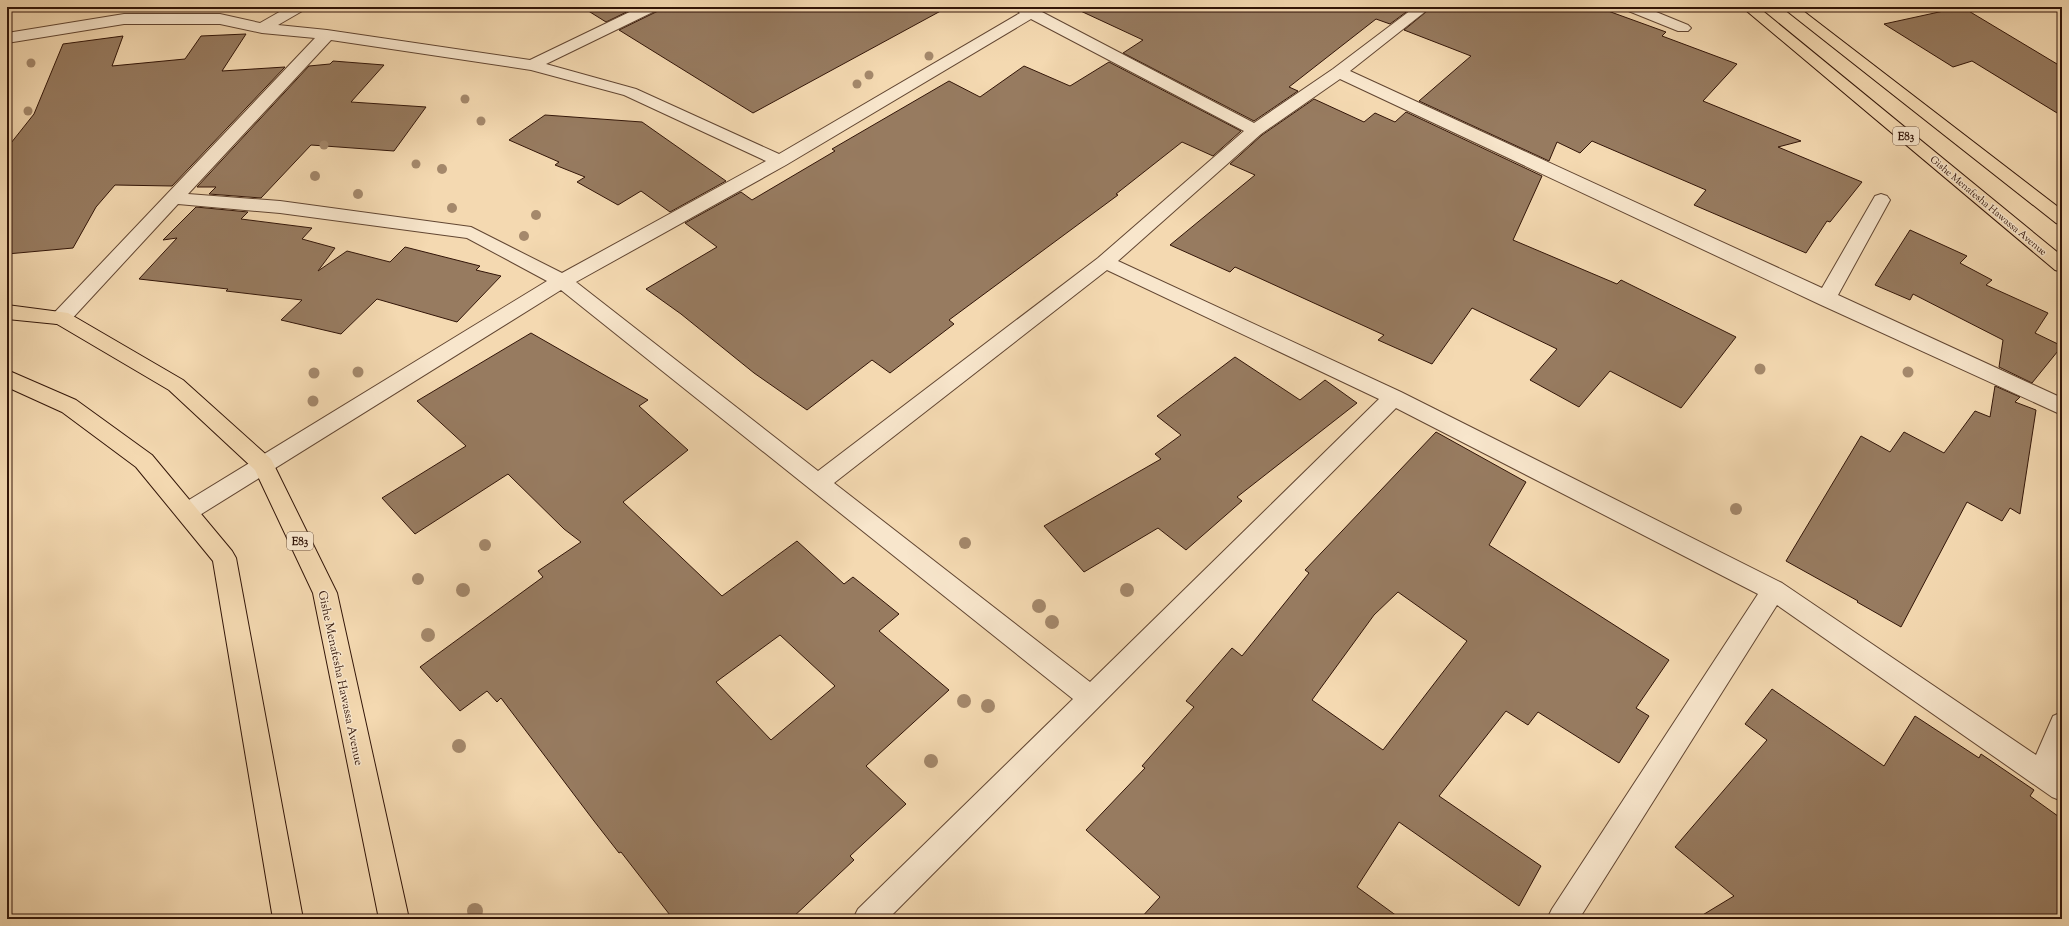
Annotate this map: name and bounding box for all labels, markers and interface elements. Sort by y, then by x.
road number: E83 [1893,127,1919,145]
street label: Gishe Menafesha Hawassa Avenue [1926,153,2050,260]
road number: E83 [287,532,313,550]
street label: Gishe Menafesha Hawassa Avenue [313,589,367,768]

